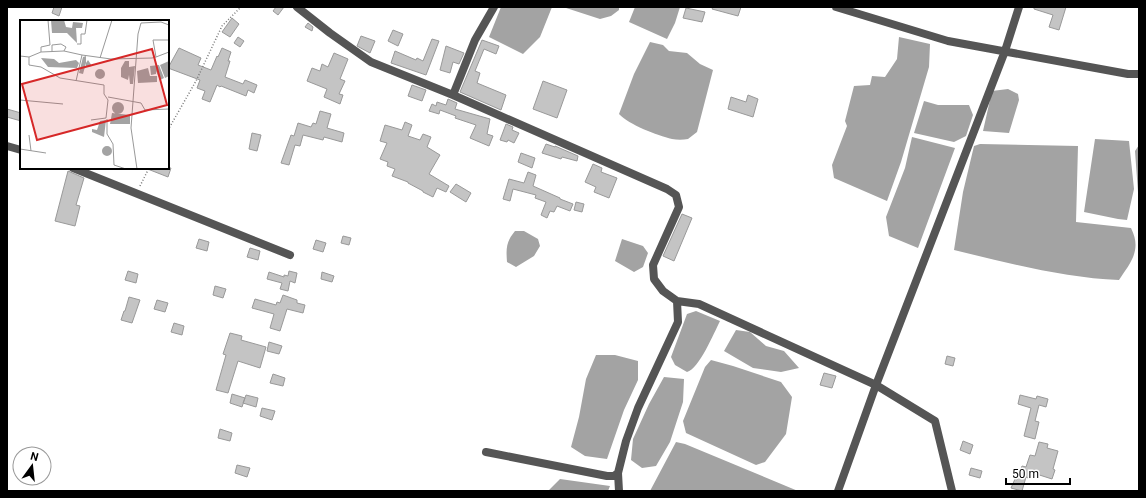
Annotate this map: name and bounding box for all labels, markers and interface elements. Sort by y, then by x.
inset map [20,20,169,169]
north arrow [12,446,52,486]
text: N [29,450,40,464]
scale bar [1006,460,1070,486]
text: 50 m [1012,467,1039,481]

